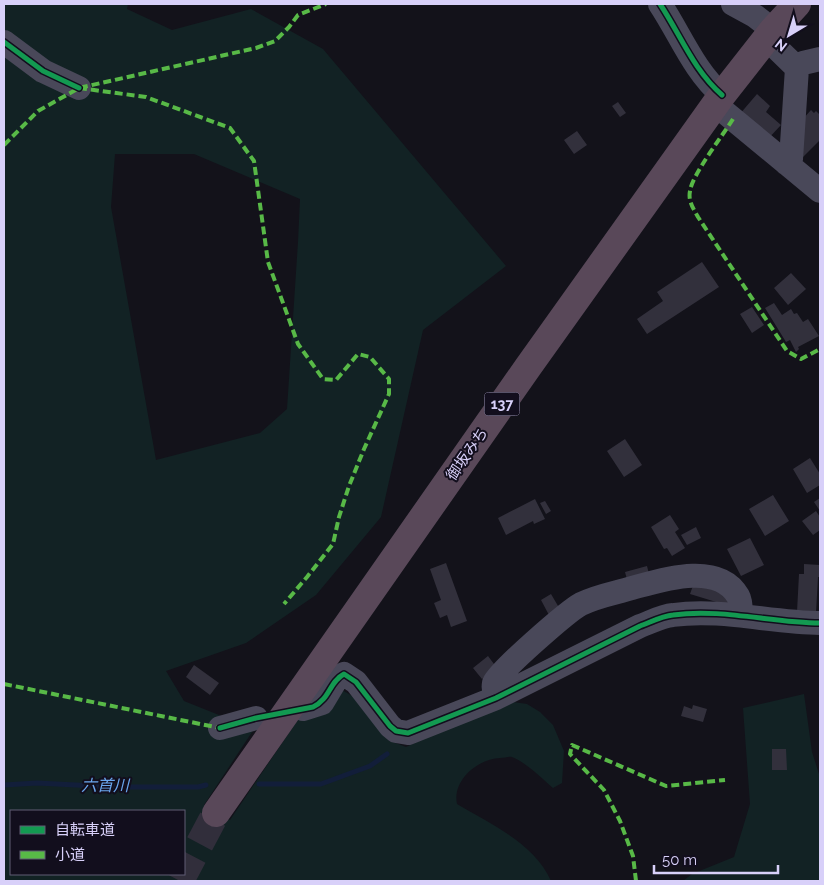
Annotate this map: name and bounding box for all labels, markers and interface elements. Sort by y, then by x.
north arrow [764,10,814,60]
text: N [772,36,790,55]
road number: 137 [484,392,520,416]
street label: 御坂みち [442,424,492,484]
water label: 六首川 [81,776,131,795]
legend [10,810,185,875]
text: 自転車道 [55,821,115,839]
scale bar [654,842,778,874]
text: 小道 [55,846,85,864]
text: 50 m [662,851,697,869]

